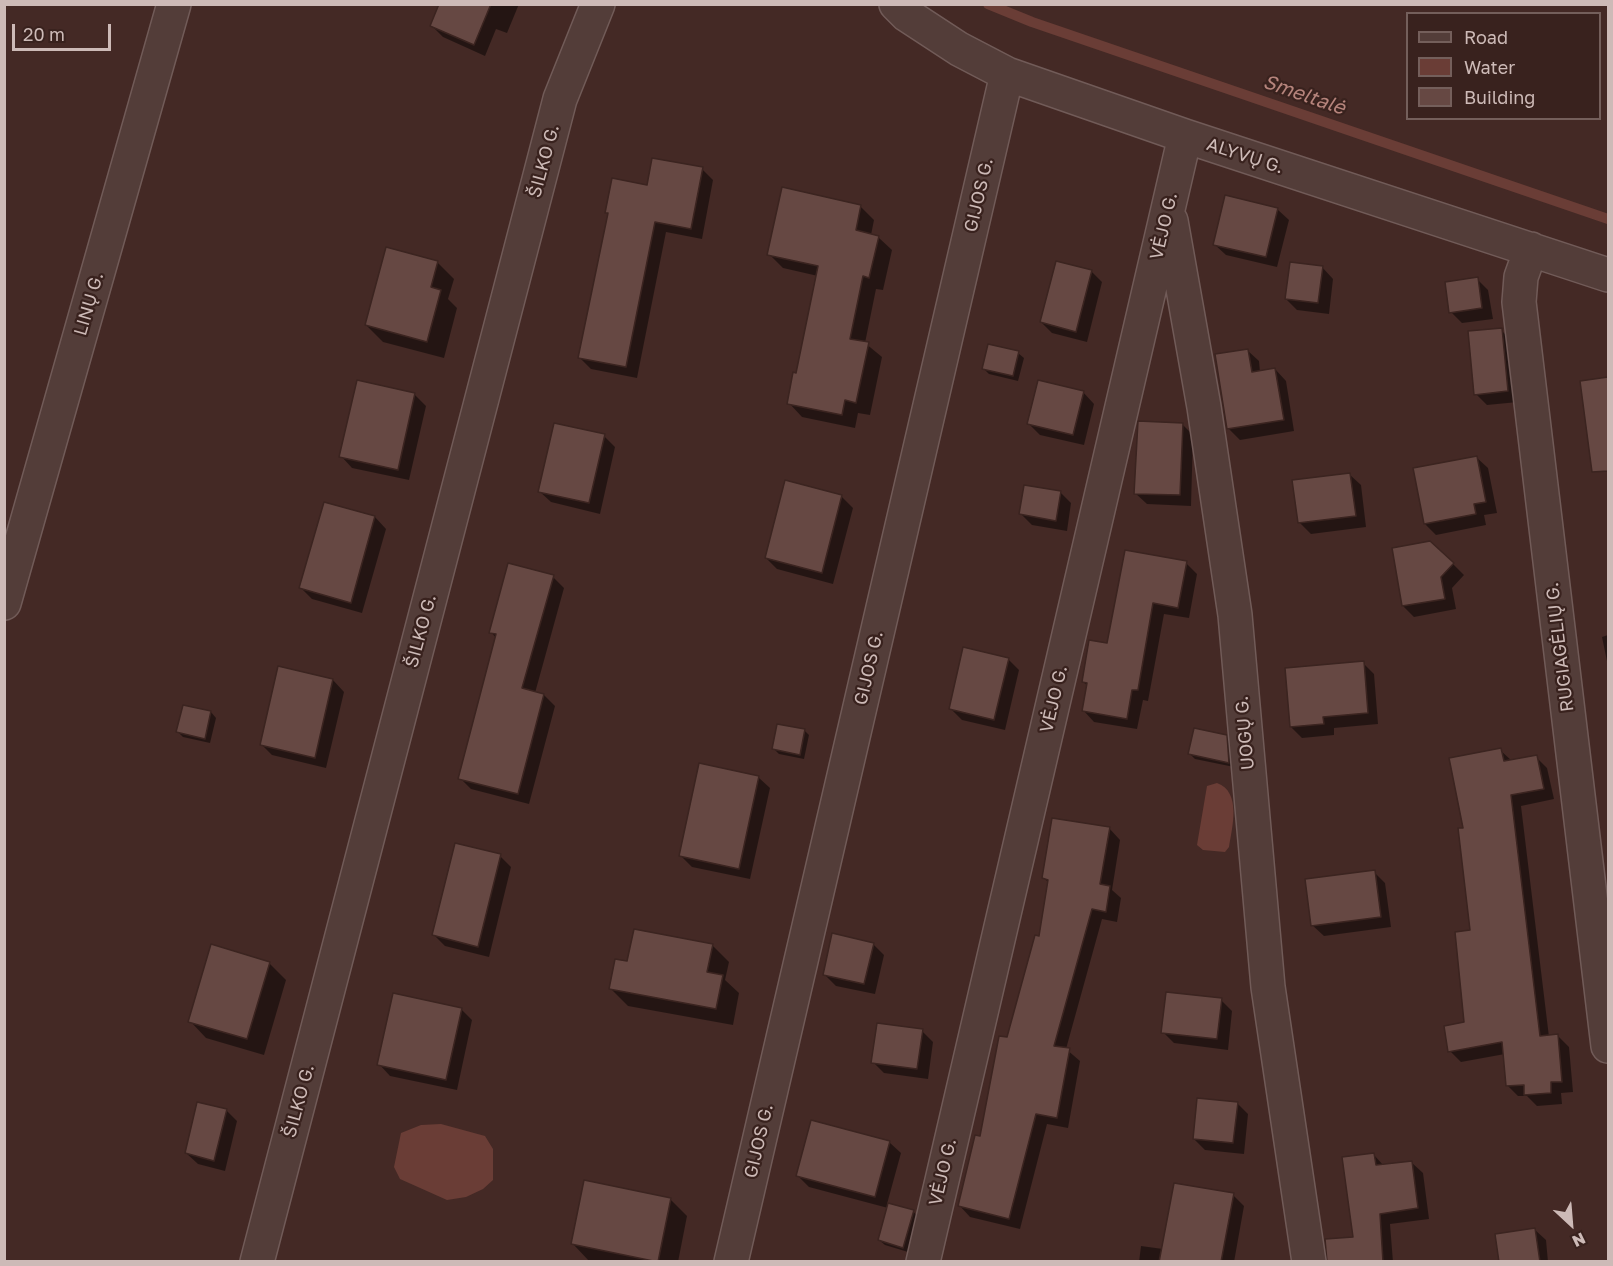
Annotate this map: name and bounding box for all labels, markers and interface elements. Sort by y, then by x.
scale bar [15,12,114,50]
legend [1406,12,1601,120]
text: 20 m [23,23,65,45]
text: Road [1464,26,1508,48]
text: Water [1464,56,1515,78]
water label: Smeltalė [1260,70,1348,120]
text: Building [1464,86,1535,108]
street label: ŠILKO G. [524,122,564,200]
street label: ALYVŲ G. [1204,133,1286,179]
street label: GIJOS G. [960,156,998,234]
street label: VĖJO G. [1146,190,1182,262]
street label: LINŲ G. [70,270,108,338]
street label: RUGIAGĖLIŲ G. [1541,581,1579,713]
street label: ŠILKO G. [401,592,441,670]
street label: GIJOS G. [850,629,888,707]
street label: VĖJO G. [1036,663,1072,735]
street label: UOGŲ G. [1231,695,1259,771]
street label: ŠILKO G. [279,1062,319,1140]
street label: GIJOS G. [740,1102,778,1180]
street label: VĖJO G. [925,1136,961,1208]
north arrow [1541,1194,1601,1254]
text: N [1569,1229,1589,1252]

